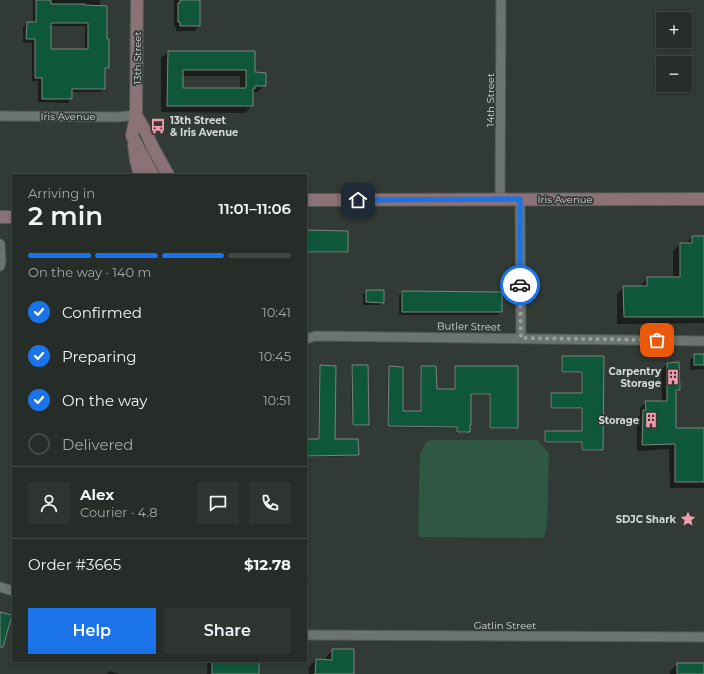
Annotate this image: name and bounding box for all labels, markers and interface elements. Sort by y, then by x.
map controls [656,12,692,92]
button: + [656,12,692,48]
street label: 13th Street [131,32,144,84]
button: − [656,56,692,92]
street label: 14th Street [484,73,497,127]
street label: Iris Avenue [41,110,95,123]
place label: 13th Street & Iris Avenue [170,114,238,139]
bus stop icon: 13th Street & Iris Avenue [149,117,167,135]
pin [341,183,375,217]
text: Arriving in [28,185,95,201]
icon: home [347,189,369,211]
street label: Iris Avenue [538,193,592,206]
text: 11:01–11:06 [218,199,291,218]
text: 2 min [28,200,103,232]
text: On the way · 140 m [28,264,151,280]
courier [500,265,540,305]
icon: car [509,274,531,296]
icon: check [28,301,50,323]
text: Confirmed [62,303,142,322]
text: 10:41 [262,304,291,320]
street label: Butler Street [437,319,501,334]
pin [640,323,674,357]
icon: bag [646,329,668,351]
icon: check [28,345,50,367]
text: Preparing [62,347,137,366]
text: 10:45 [259,348,291,364]
place label: Carpentry Storage [609,365,662,390]
building icon: Carpentry Storage [664,368,682,386]
icon: check [28,389,50,411]
text: On the way [62,391,147,410]
text: 10:51 [263,392,291,408]
building icon: Storage [642,411,660,429]
place label: Storage [598,414,639,427]
text: Delivered [62,435,134,454]
button: person [28,482,70,524]
button: chat [197,482,239,524]
button: phone [249,482,291,524]
text: Alex [80,485,114,504]
text: Courier · 4.8 [80,504,158,520]
place icon: SDJC Shark [679,510,697,528]
place label: SDJC Shark [616,513,676,526]
text: Order #3665 [28,555,121,574]
text: $12.78 [244,555,291,574]
button: Help [28,608,156,654]
button: Share [164,608,291,654]
street label: Gatlin Street [474,619,536,632]

